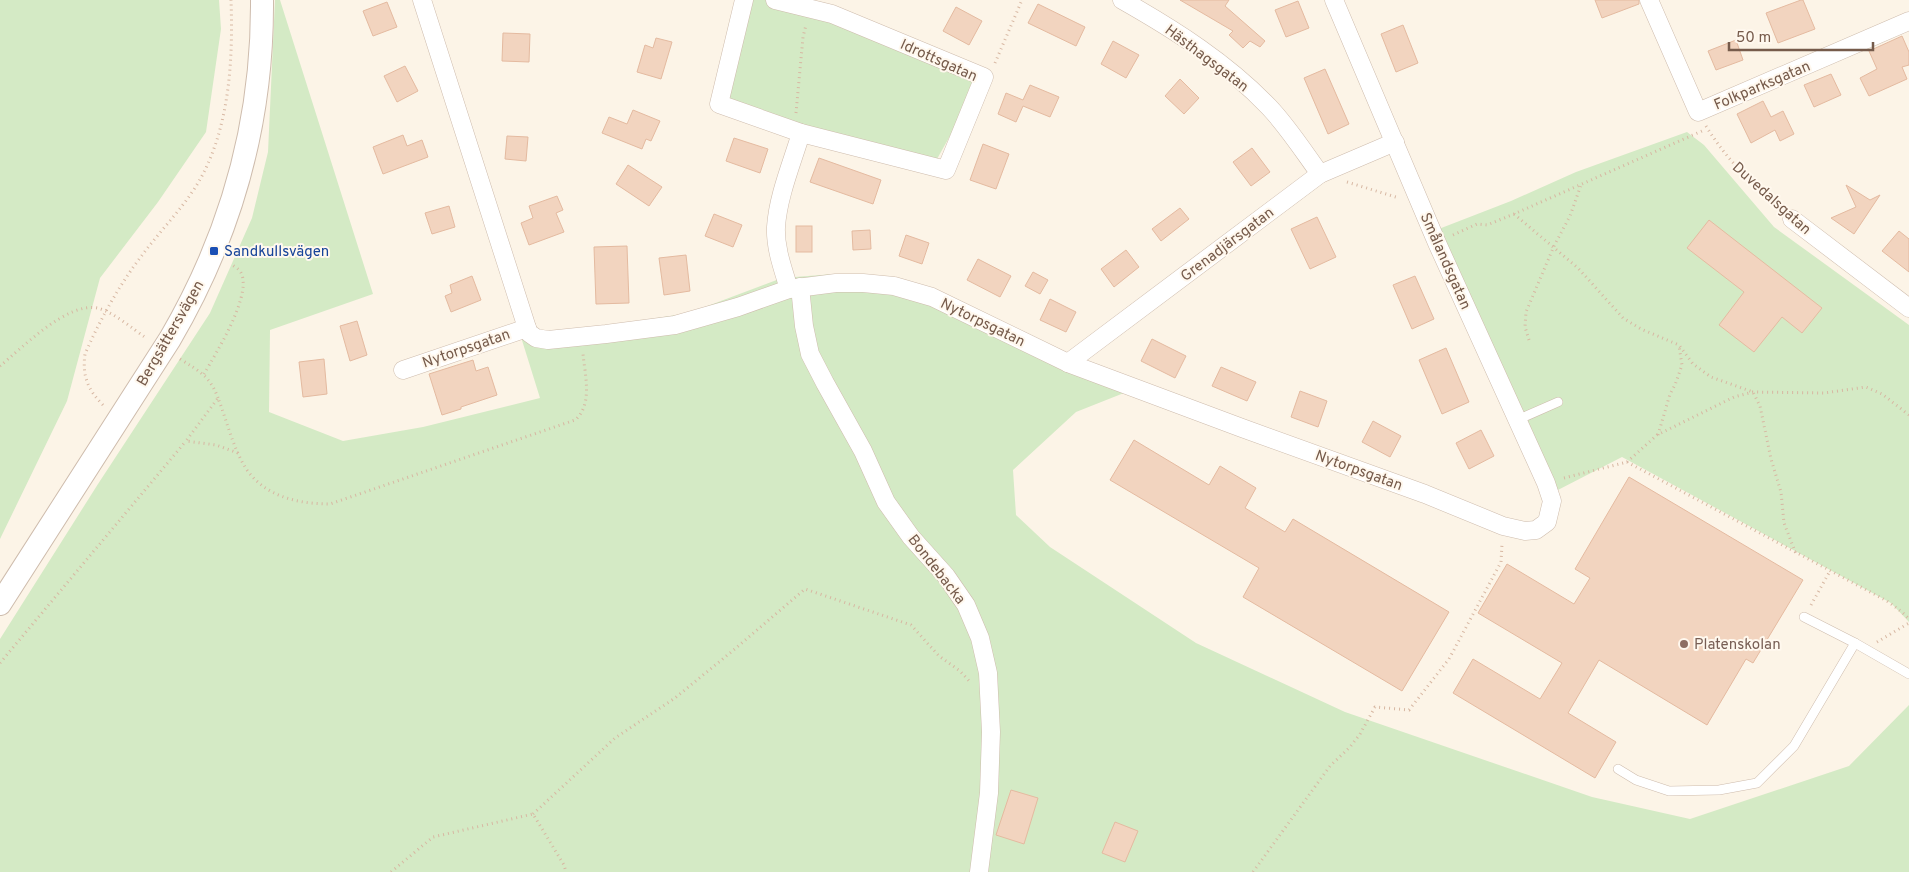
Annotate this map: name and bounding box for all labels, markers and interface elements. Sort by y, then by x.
scale bar [1729,20,1873,52]
street label: Hästhagsgatan [1160,21,1252,97]
text: 50 m [1736,29,1771,48]
street label: Idrottsgatan [897,36,980,87]
street label: Folkparksgatan [1711,58,1814,115]
street label: Duvedalsgatan [1727,159,1815,240]
street label: Grenadjärsgatan [1177,204,1278,287]
street label: Smålandsgatan [1415,210,1474,313]
place label: Sandkullsvägen [224,243,329,262]
marker: Sandkullsvägen [208,245,220,257]
street label: Bergsättersvägen [133,278,209,390]
street label: Nytorpsgatan [937,295,1028,352]
street label: Nytorpsgatan [420,325,513,373]
street label: Nytorpsgatan [1312,447,1405,496]
street label: Bondebacka [903,531,969,609]
place label: Platenskolan [1694,636,1781,655]
marker: Platenskolan [1678,638,1690,650]

